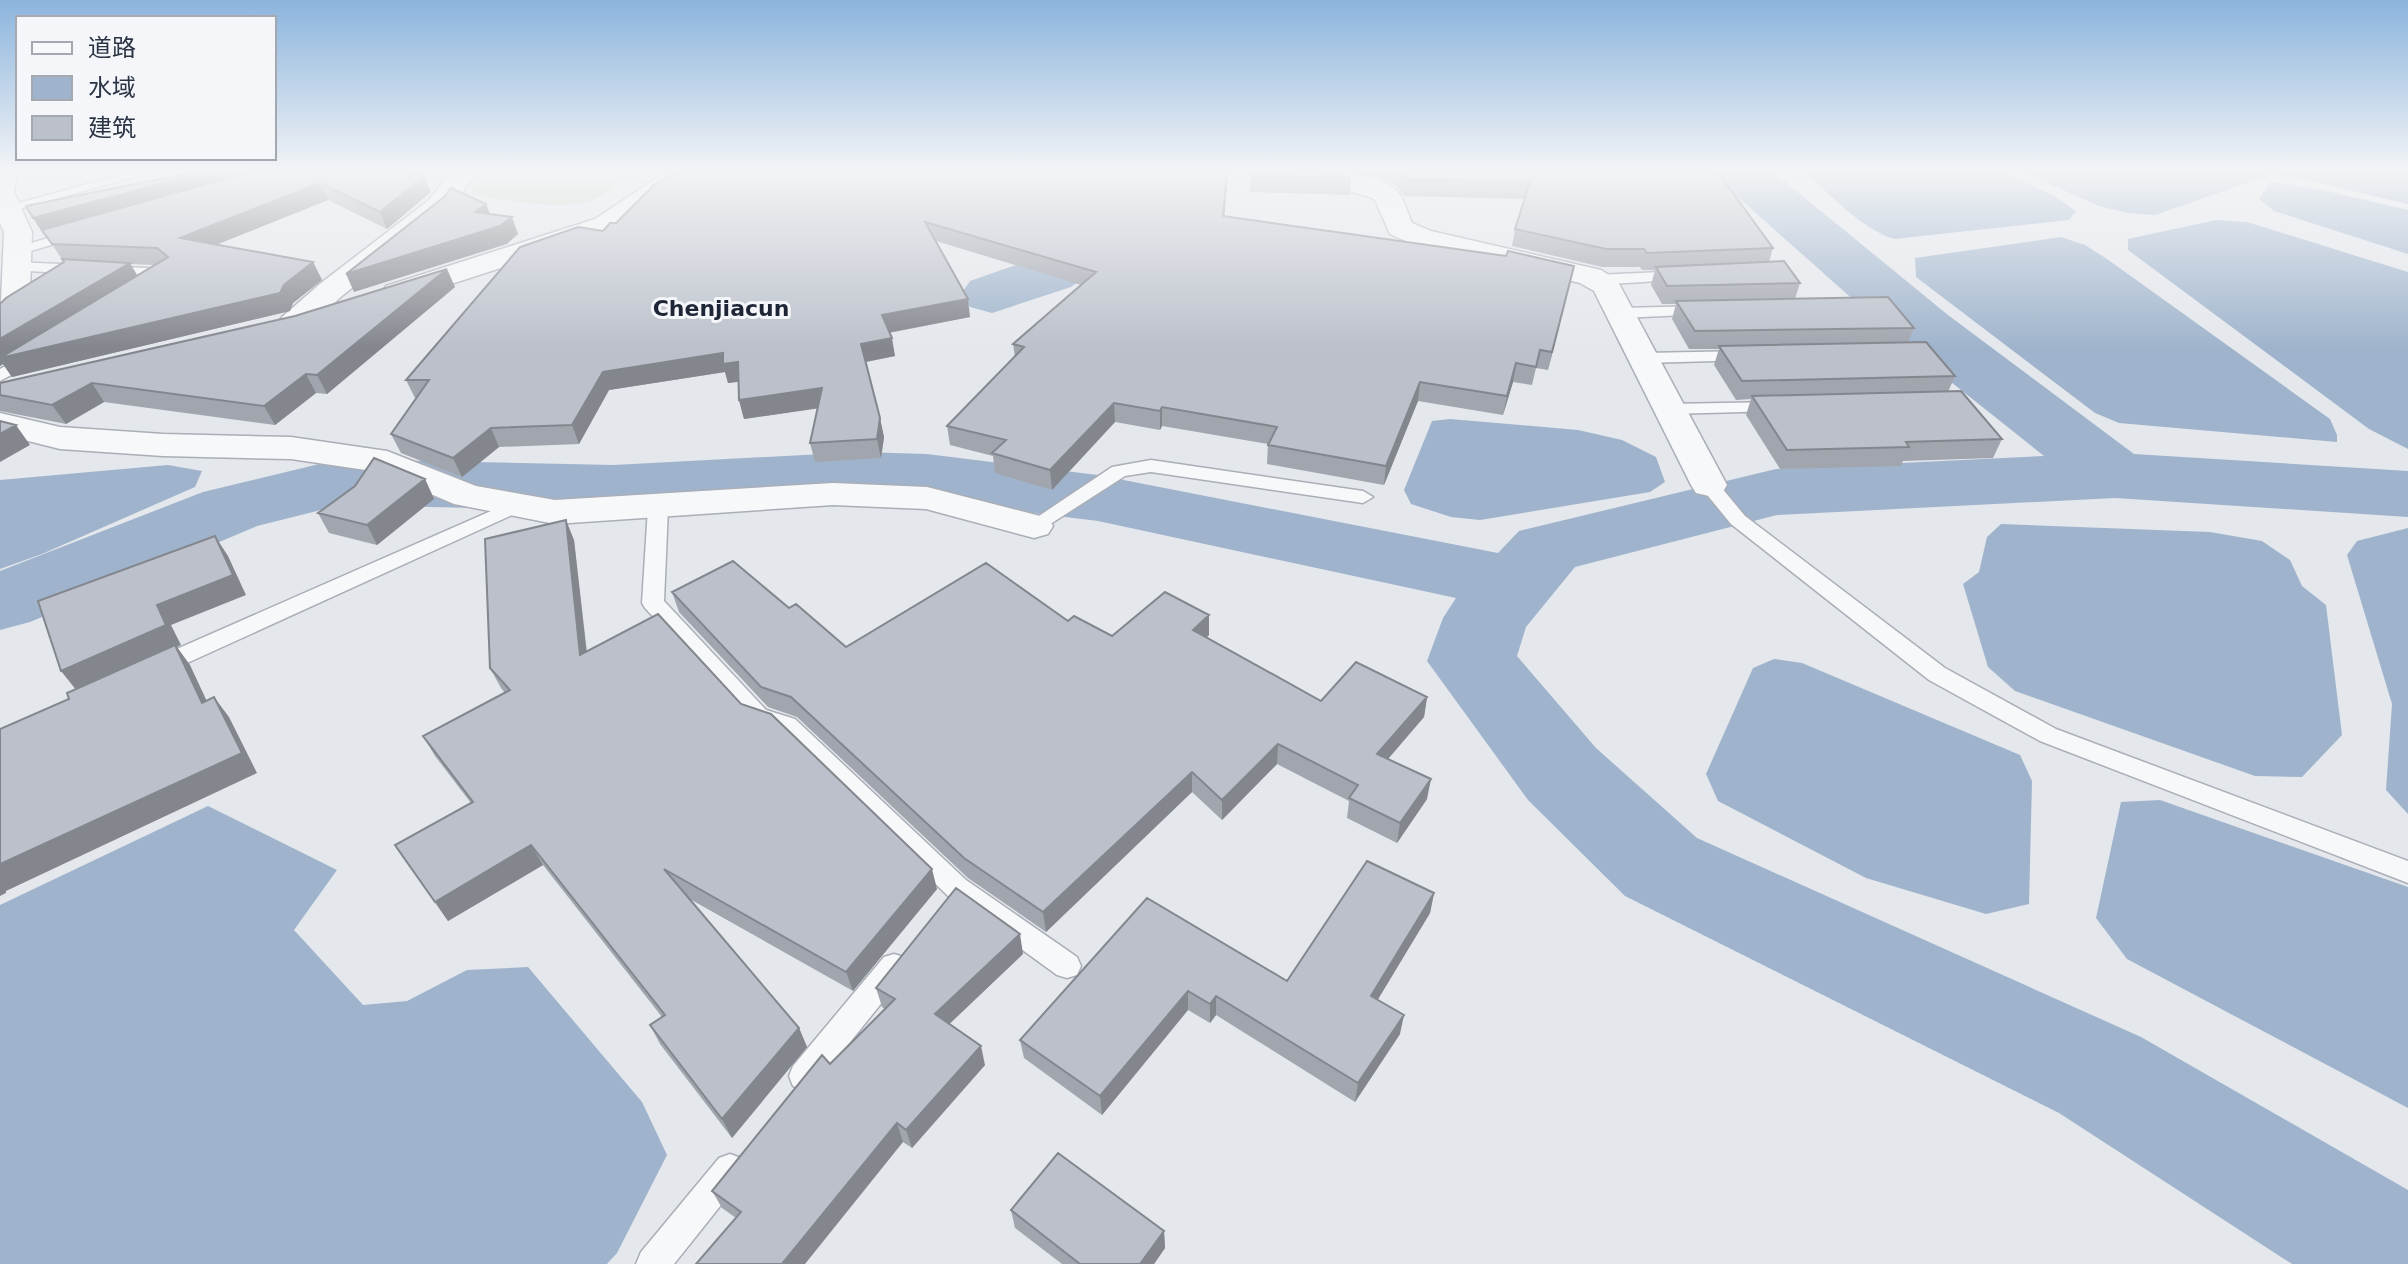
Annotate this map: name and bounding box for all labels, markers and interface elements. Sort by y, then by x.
legend [16,16,276,160]
text: 道路 [88,34,136,62]
text: 水域 [88,74,136,102]
text: 建筑 [88,114,136,142]
district label: Chenjiacun [653,296,789,321]

